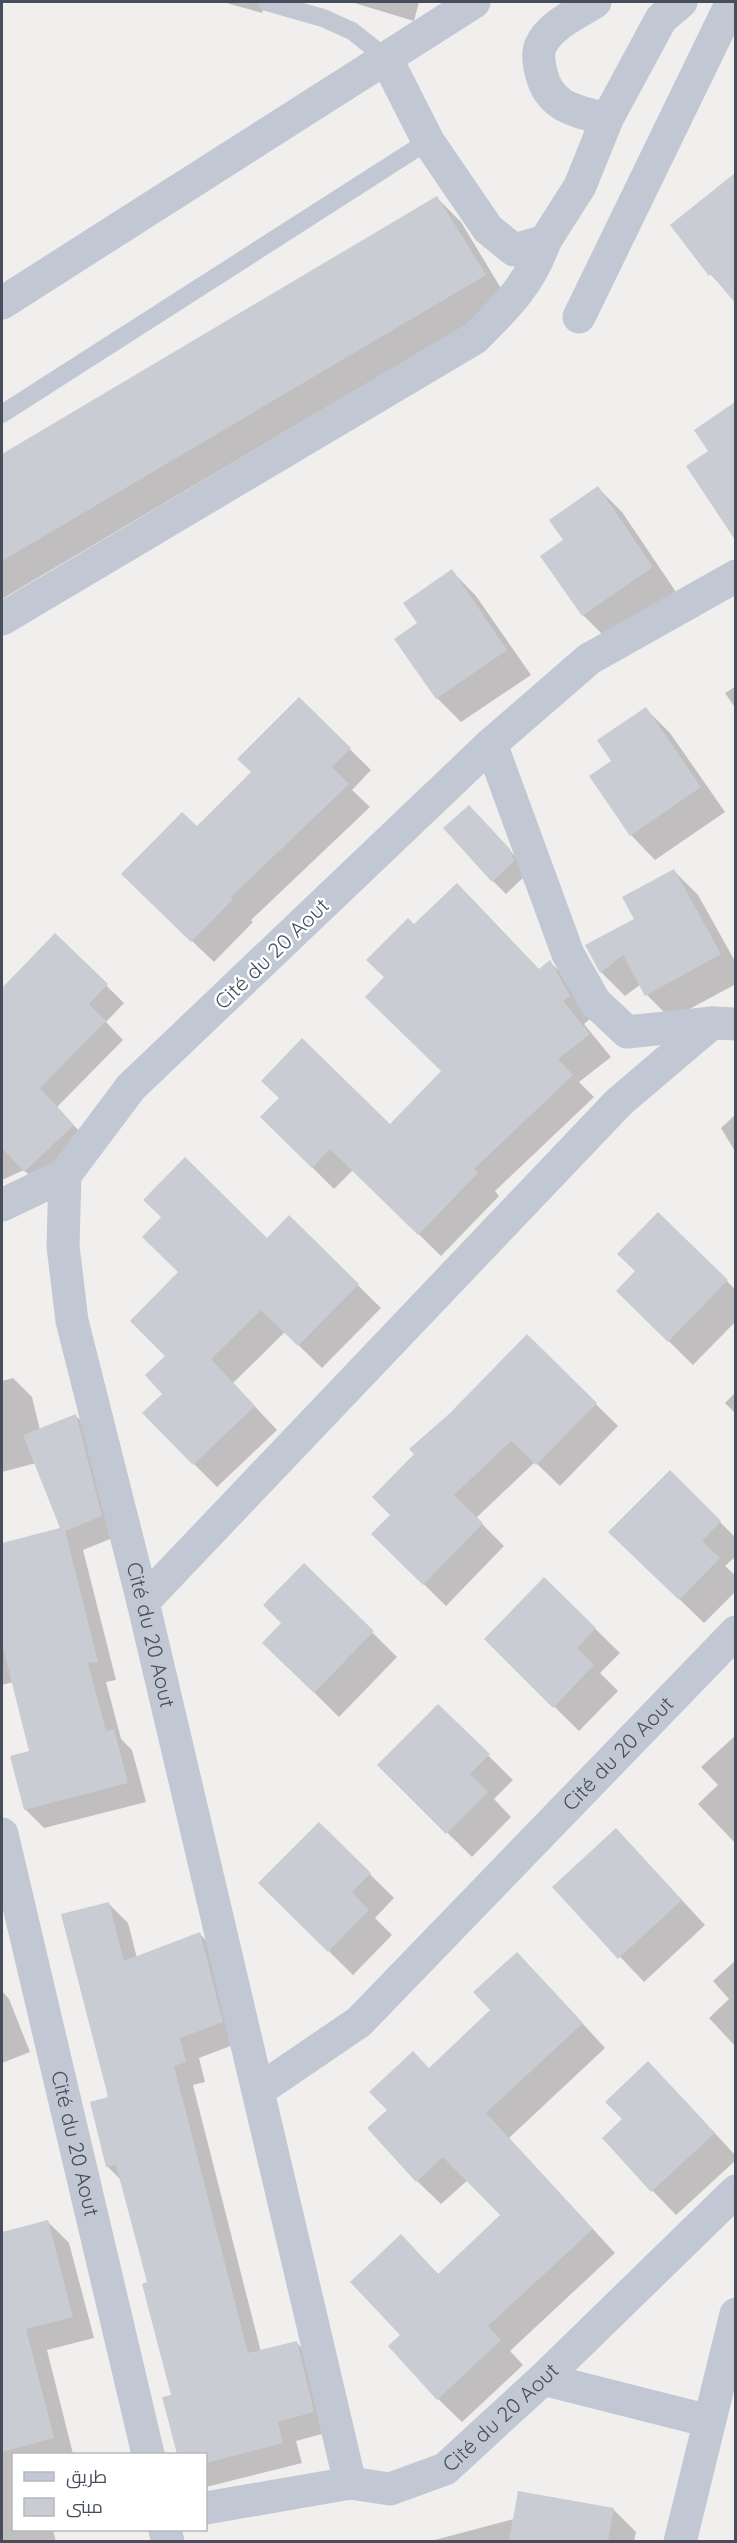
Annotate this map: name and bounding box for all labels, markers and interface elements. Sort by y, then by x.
street label: Cité du 20 Aout [209,892,334,1014]
street label: Cité du 20 Aout [121,1559,181,1710]
street label: Cité du 20 Aout [557,1691,679,1816]
street label: Cité du 20 Aout [46,2068,106,2219]
street label: Cité du 20 Aout [437,2357,564,2477]
legend [12,2453,207,2531]
text: طريق [66,2465,107,2489]
text: مبنى [66,2495,103,2518]

